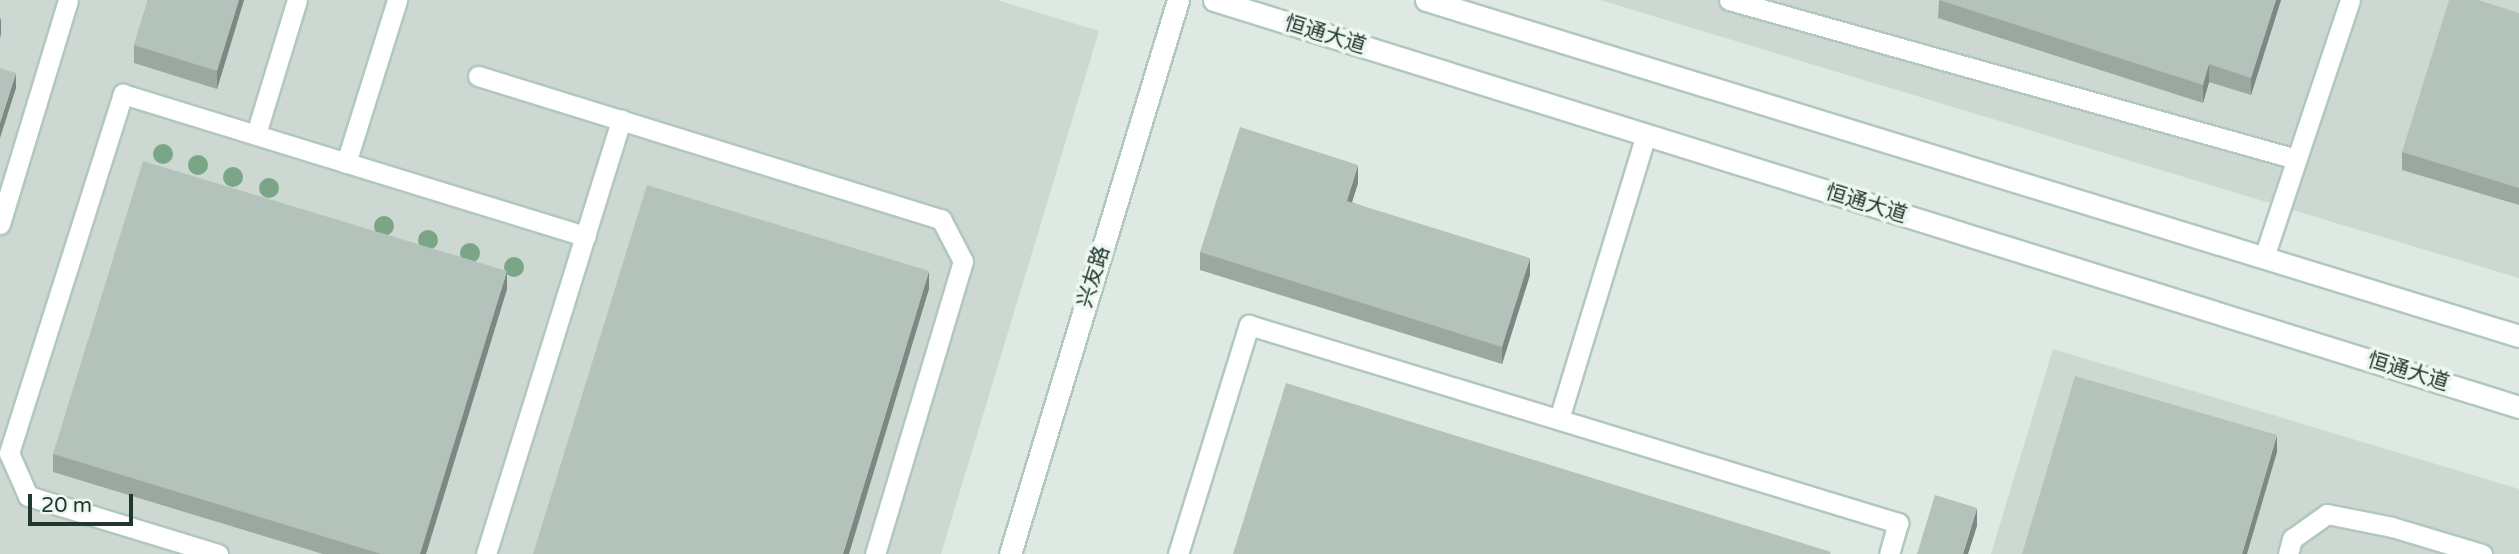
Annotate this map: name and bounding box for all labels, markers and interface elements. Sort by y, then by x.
street label: 恒通大道 [1281,11,1369,59]
street label: 恒通大道 [1822,180,1910,228]
street label: 兴友路 [1073,243,1115,311]
street label: 恒通大道 [2364,348,2452,396]
scale bar [32,480,136,524]
text: 20 m [41,493,92,518]

